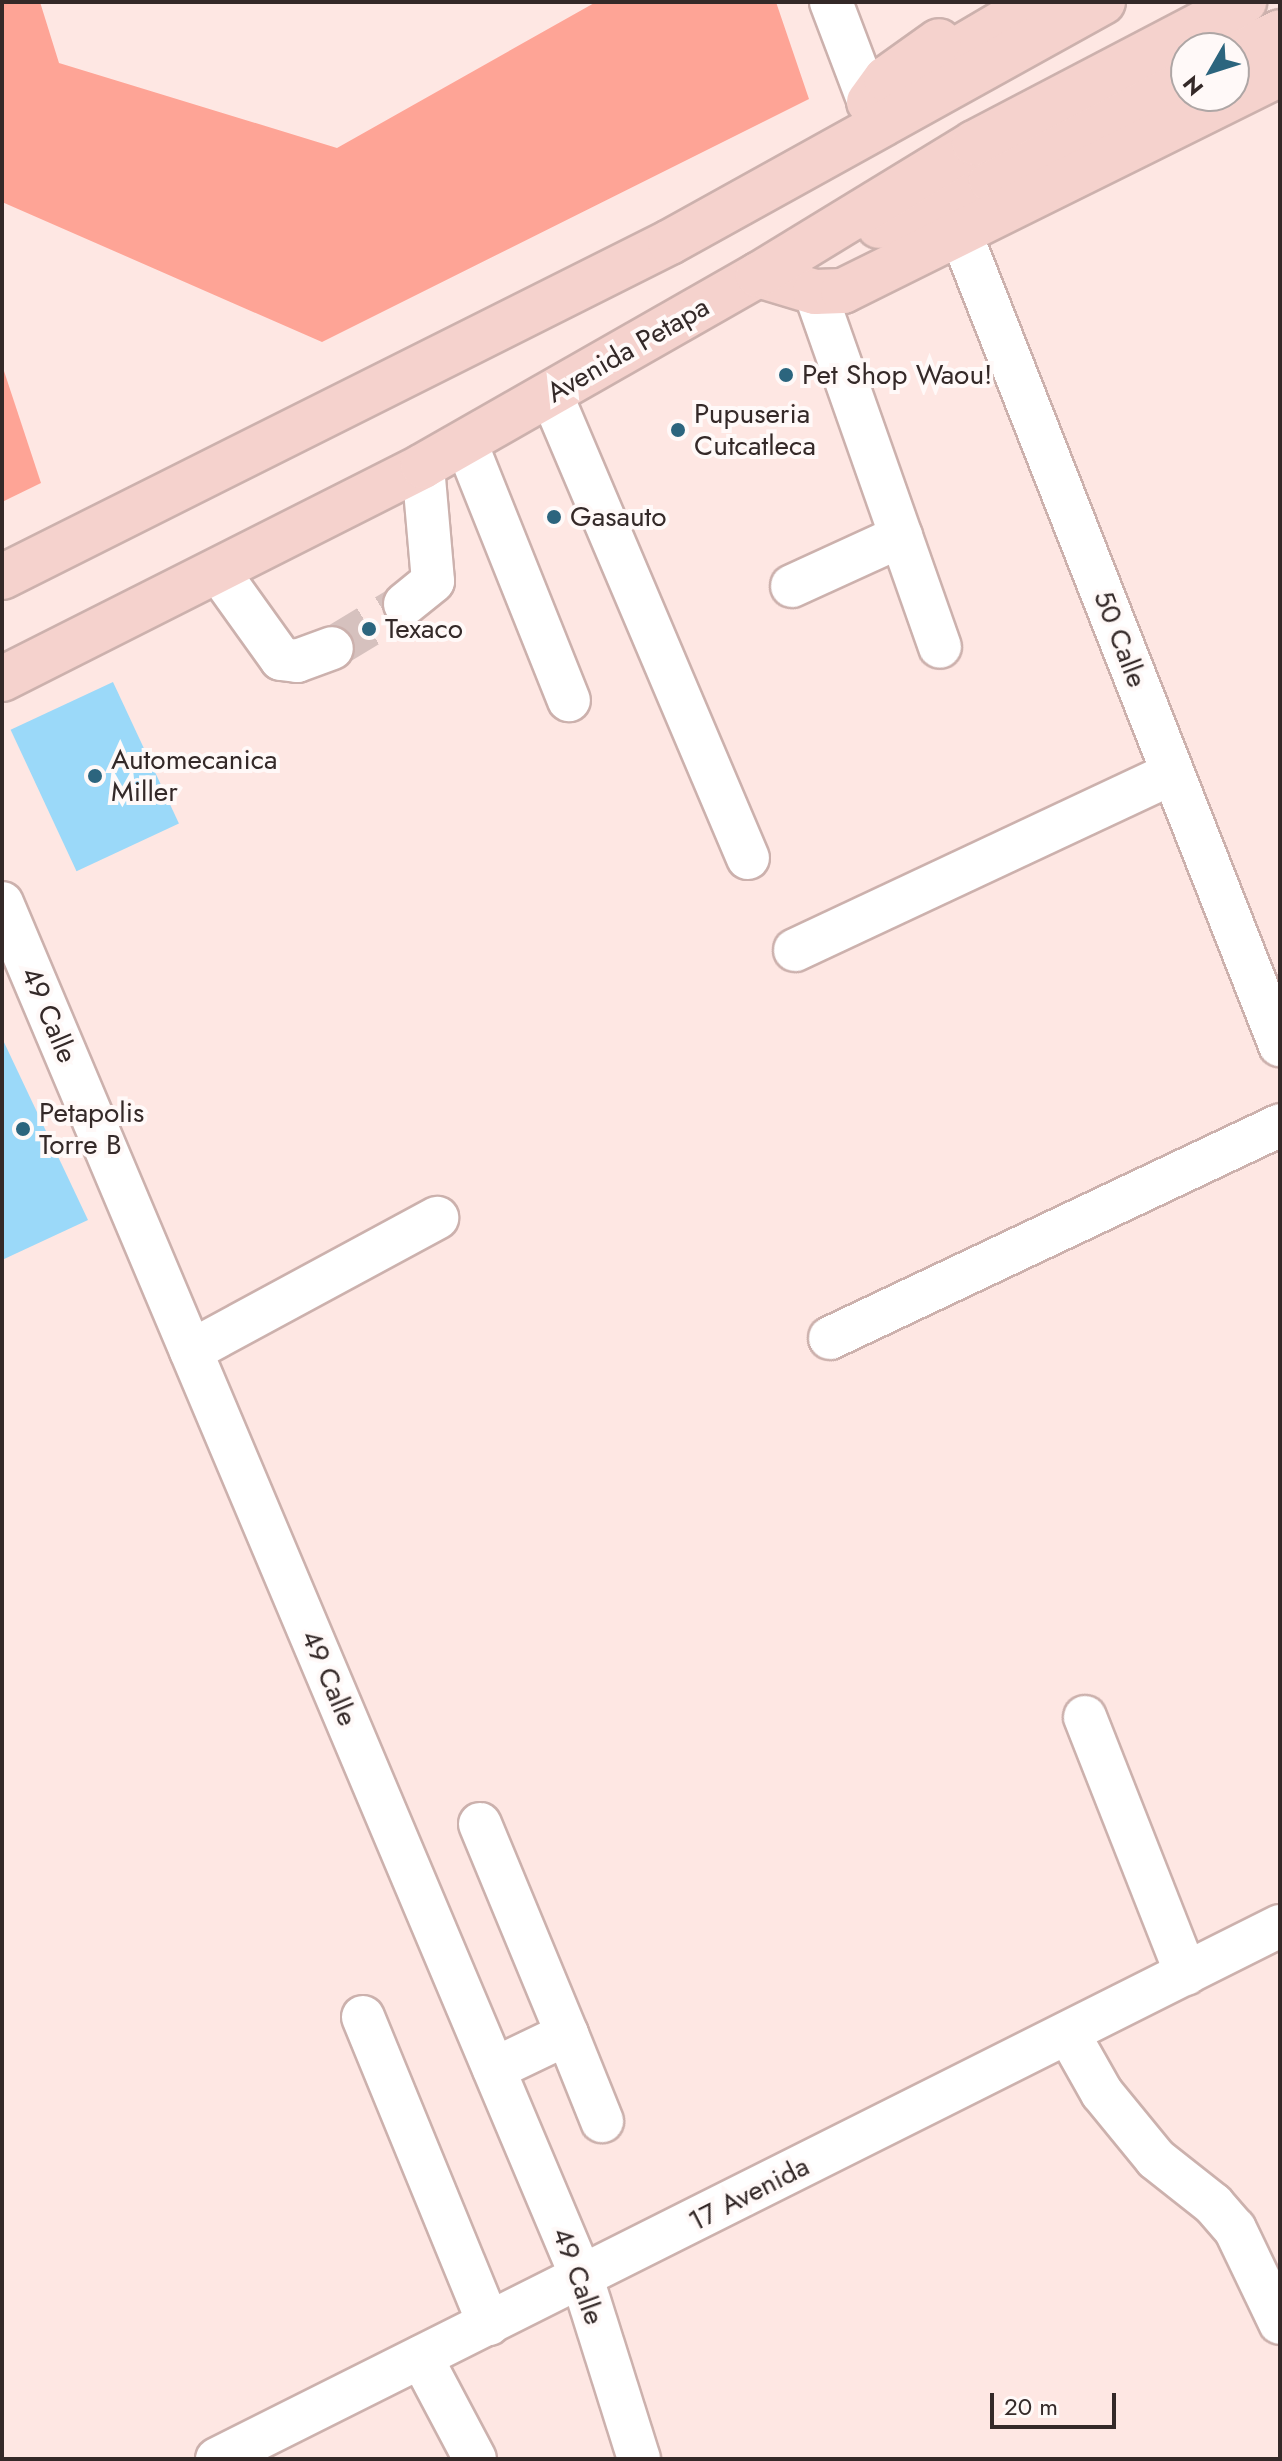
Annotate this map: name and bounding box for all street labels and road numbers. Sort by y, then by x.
street label: Avenida Petapa [541,290,715,410]
street label: 50 Calle [1086,586,1154,692]
street label: 49 Calle [14,962,84,1068]
street label: 49 Calle [294,1625,364,1731]
street label: 17 Avenida [683,2149,815,2239]
street label: 49 Calle [545,2223,611,2329]

